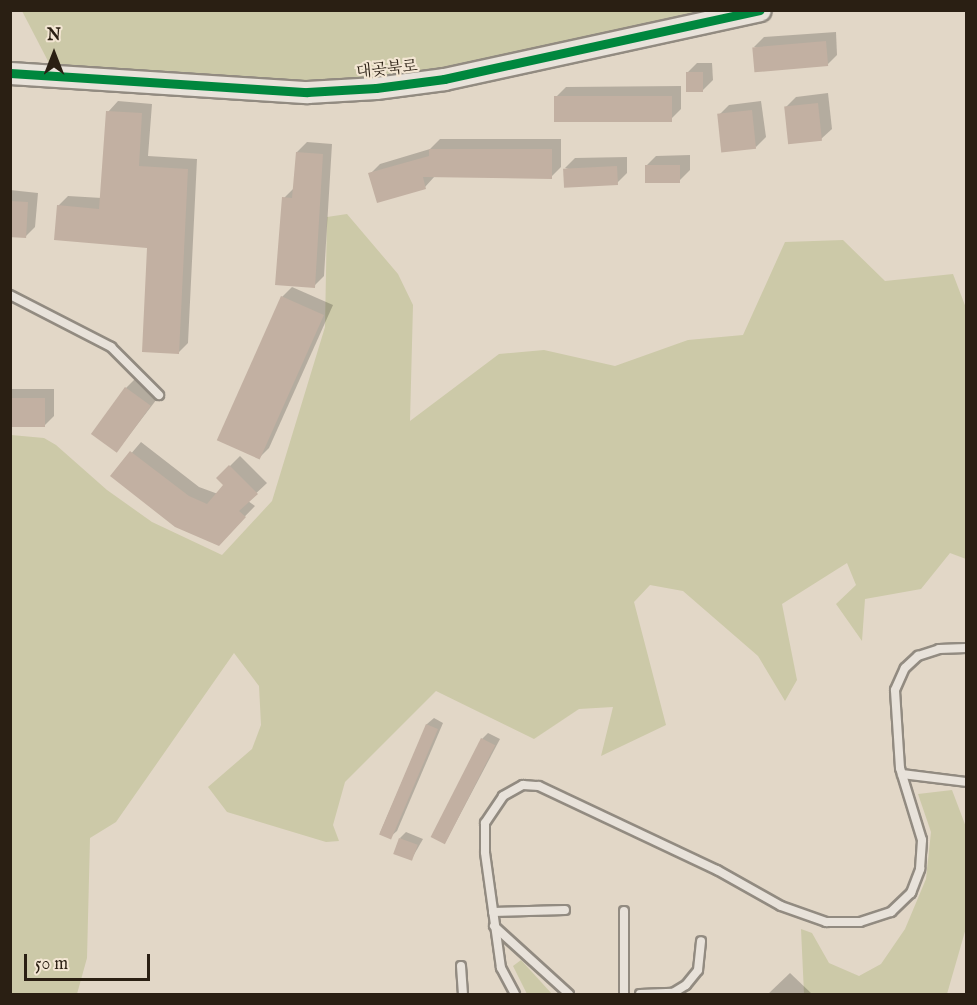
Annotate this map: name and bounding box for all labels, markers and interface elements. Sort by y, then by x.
north arrow [24,24,84,84]
text: N [47,26,61,46]
street label: 대곶북로 [355,57,419,83]
scale bar [27,942,153,980]
text: 50 m [35,953,68,976]

